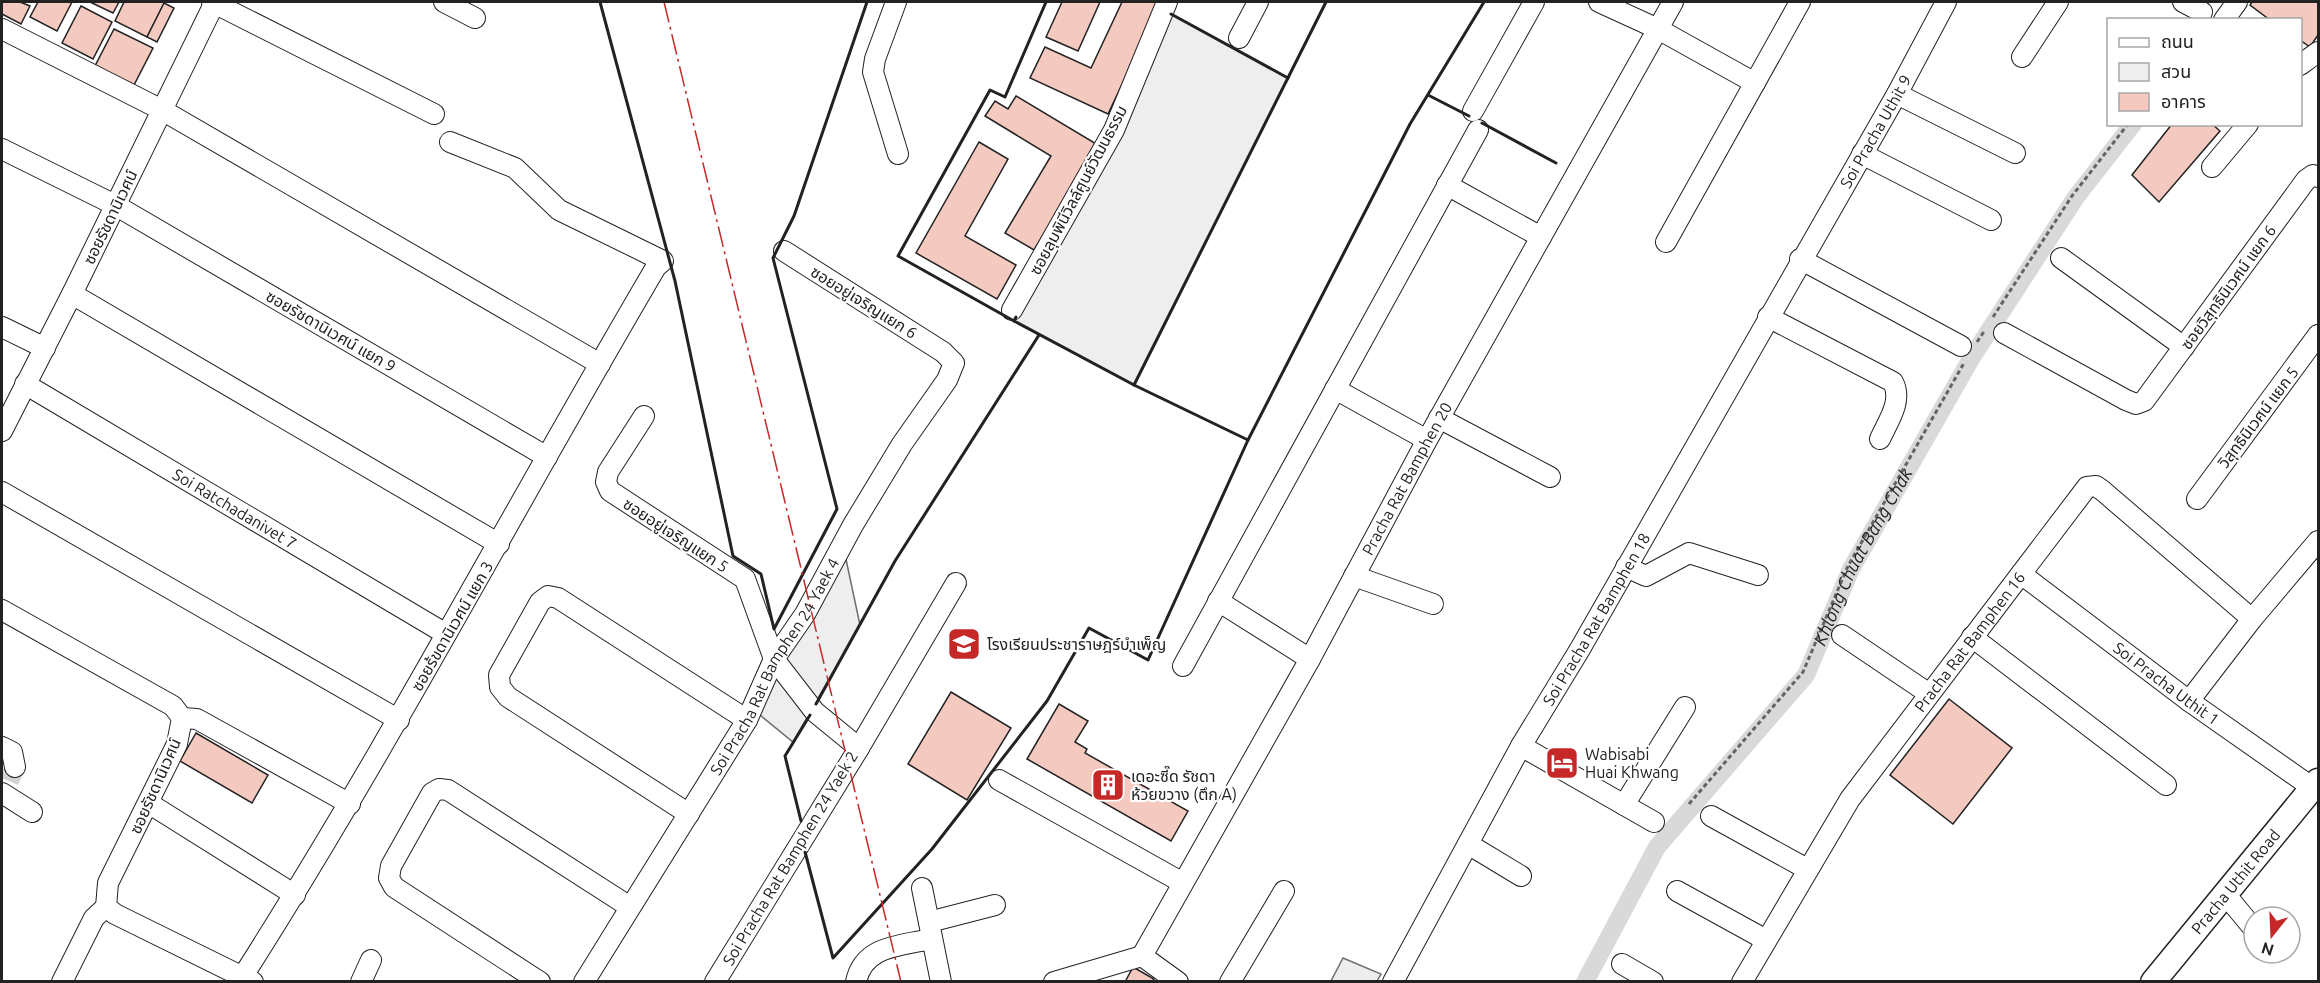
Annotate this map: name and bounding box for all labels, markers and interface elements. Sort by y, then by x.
legend [2107,18,2302,126]
text: ถนน [2161,31,2194,51]
text: สวน [2161,61,2191,81]
street label: Soi Pracha Uthit 9 [1836,72,1914,191]
text: อาคาร [2161,91,2206,111]
street label: ซอยลุมพินีวิลล์ศูนย์วัฒนธรรม [1026,102,1131,278]
street label: ซอยรัชดานิเวศน์ [79,167,141,267]
street label: ซอยวิสุทธินิเวศน์ แยก 6 [2177,221,2280,353]
street label: ซอยอยู่เจริญแยก 6 [807,262,920,343]
street label: ซอยรัชดานิเวศน์ แยก 9 [263,287,399,375]
street label: วิสุทธินิเวศน์ แยก 5 [2214,363,2303,472]
street label: Pracha Rat Bamphen 20 [1358,399,1455,558]
water label: Khlong Chuat Bang Chak [1809,463,1916,648]
street label: Soi Ratchadanivet 7 [170,465,300,552]
street label: ซอยอยู่เจริญแยก 5 [619,494,732,577]
street label: Soi Pracha Rat Bamphen 18 [1539,530,1653,708]
street label: Soi Pracha Rat Bamphen 24 Yaek 4 [706,555,843,778]
street label: ซอยร้ขดานิเวศน์ แยก 3 [408,558,496,694]
street label: Pracha Rat Bamphen 16 [1911,568,2028,715]
school or university icon: โรงเรียนประชาราษฎร์บำเพ็ญ [946,626,982,662]
place label: โรงเรียนประชาราษฎร์บำเพ็ญ [987,635,1166,653]
street label: Soi Pracha Uthit 1 [2110,638,2223,728]
street label: ซอยรัชดานิเวศน์ [126,735,184,837]
hotel icon: Wabisabi Huai Khwang [1544,745,1580,781]
place label: Wabisabi Huai Khwang [1585,745,1679,781]
street label: Soi Pracha Rat Bamphen 24 Yaek 2 [719,748,861,968]
place label: เดอะซี๊ด รัชดา ห้วยขวาง (ตึก A) [1131,765,1237,804]
building icon: เดอะซี๊ด รัชดา ห้วยขวาง (ตึก A) [1090,767,1126,803]
street label: Pracha Uthit Road [2187,826,2284,937]
north arrow [2242,905,2302,965]
text: N [2259,939,2276,960]

